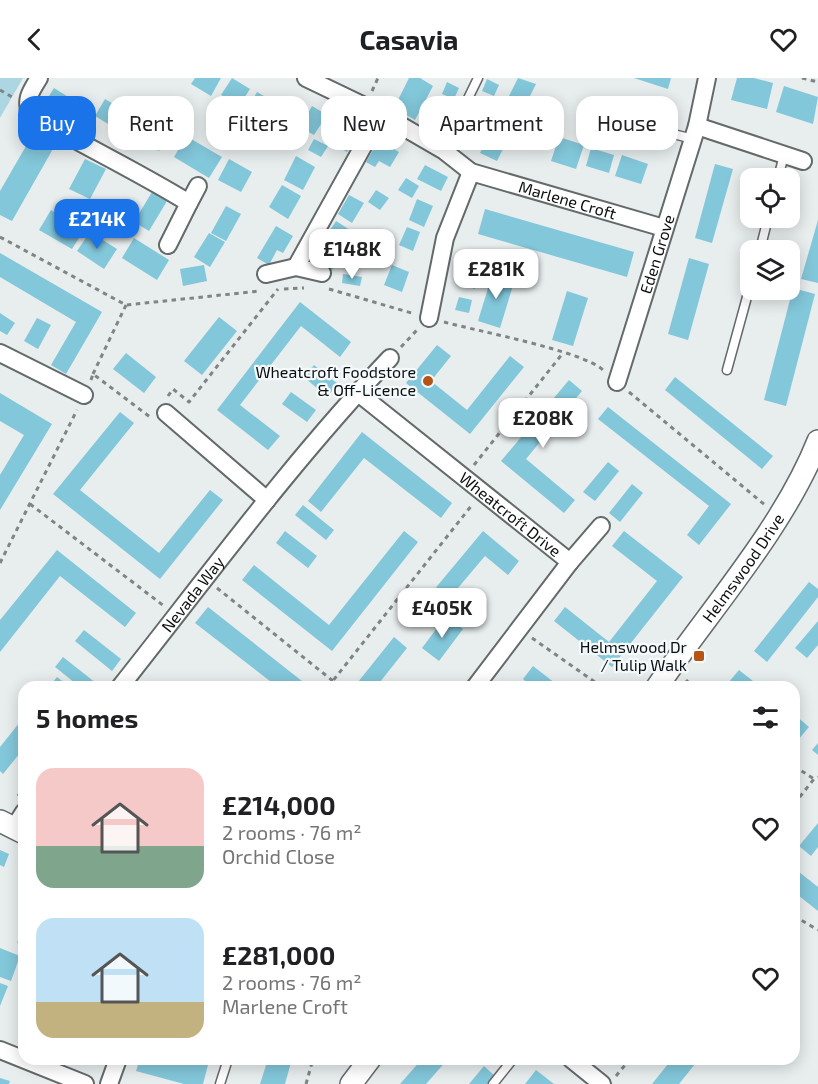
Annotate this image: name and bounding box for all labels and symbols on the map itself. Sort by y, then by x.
street label: Marlene Croft [517,176,619,223]
pin: £214K [55,199,139,250]
street label: Eden Grove [635,212,678,296]
pin: £148K [310,229,394,280]
pin: £281K [454,249,538,300]
place label: Wheatcroft Foodstore & Off-Licence [255,362,416,399]
marker: Wheatcroft Foodstore & Off-Licence [421,374,435,388]
pin: £208K [501,398,585,449]
street label: Wheatcroft Drive [456,468,565,560]
street label: Helmswood Drive [698,510,787,626]
street label: Nevada Way [157,552,228,635]
pin: £405K [400,588,484,639]
place label: Helmswood Dr / Tulip Walk [580,637,688,674]
marker: Helmswood Dr / Tulip Walk [692,649,706,663]

